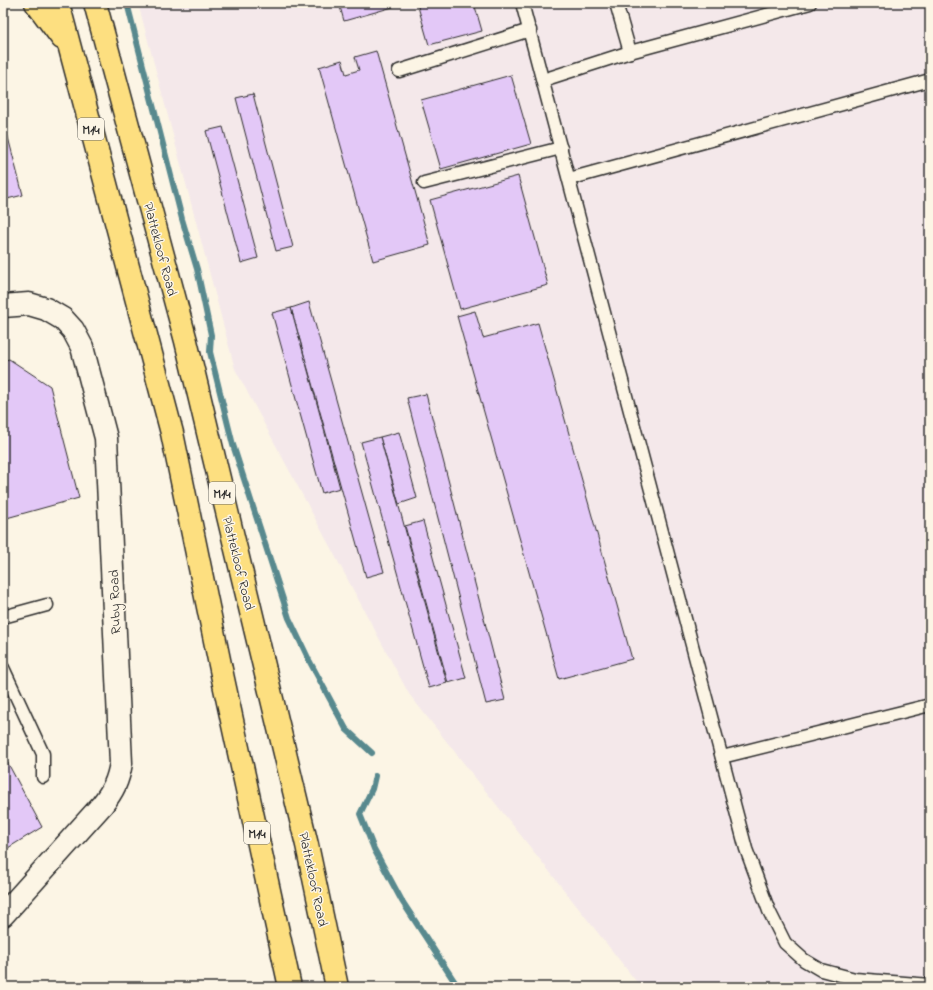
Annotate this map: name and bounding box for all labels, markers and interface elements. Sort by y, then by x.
road number: M14 [78,118,104,140]
street label: Plattekloof Road [137,200,182,299]
road number: M14 [209,482,235,504]
street label: Plattekloof Road [216,514,259,613]
street label: Ruby Road [104,569,128,635]
road number: M14 [244,822,270,844]
street label: Plattekloof Road [292,830,333,929]

